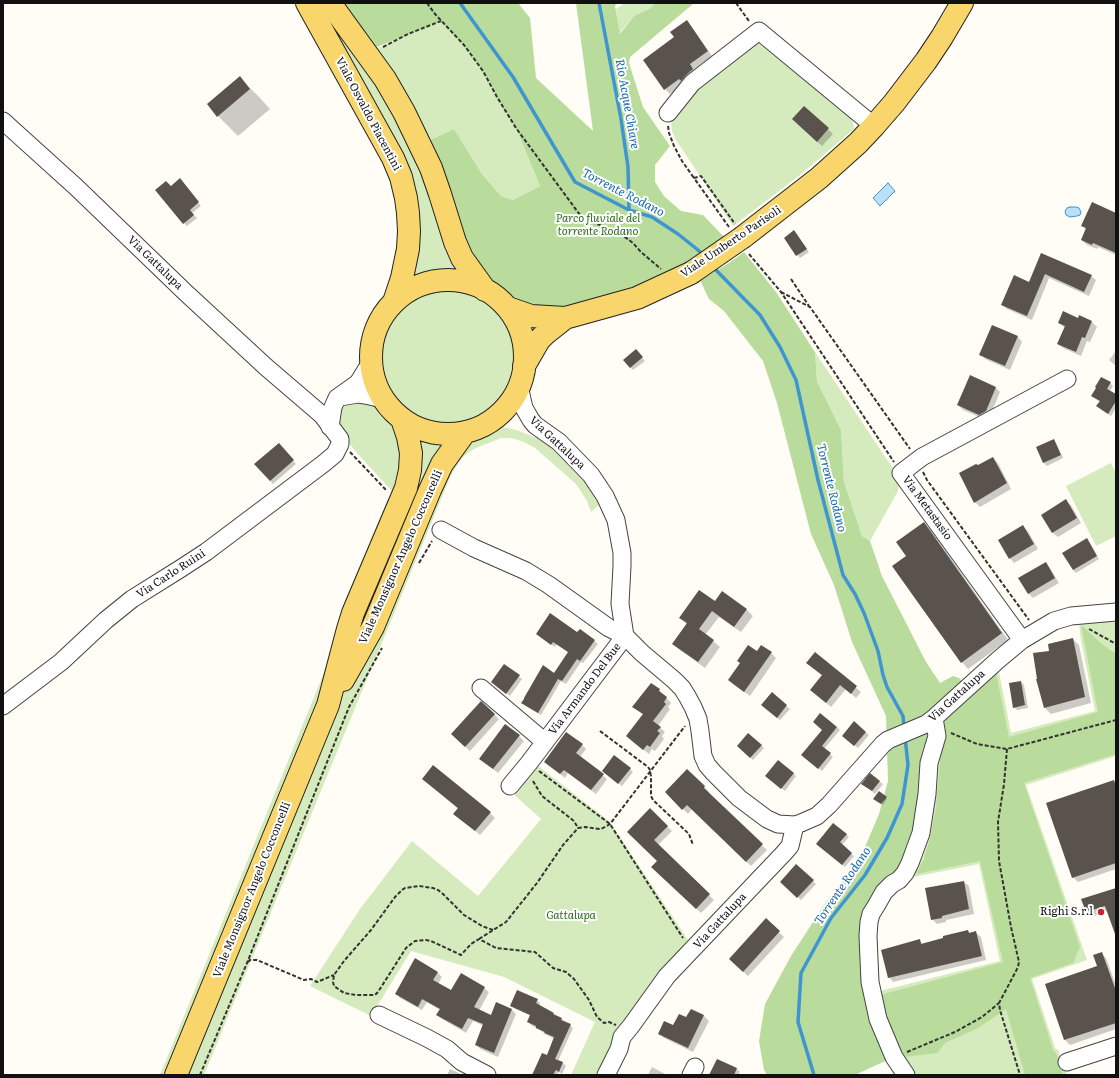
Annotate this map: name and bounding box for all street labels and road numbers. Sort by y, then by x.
street label: Viale Osvaldo Piacentini [332,55,404,173]
street label: Viale Umberto Parisoli [678,203,784,281]
street label: Via Gattalupa [125,233,185,293]
street label: Via Gattalupa [526,414,588,472]
street label: Viale Monsignor Angelo Cocconcelli [357,468,445,646]
street label: Via Metastasio [899,473,955,543]
street label: Via Carlo Ruini [134,547,208,601]
street label: Via Armando Del Bue [546,640,624,738]
street label: Via Gattalupa [926,667,988,725]
street label: Viale Monsignor Angelo Cocconcelli [211,800,293,980]
street label: Via Gattalupa [691,890,749,952]

